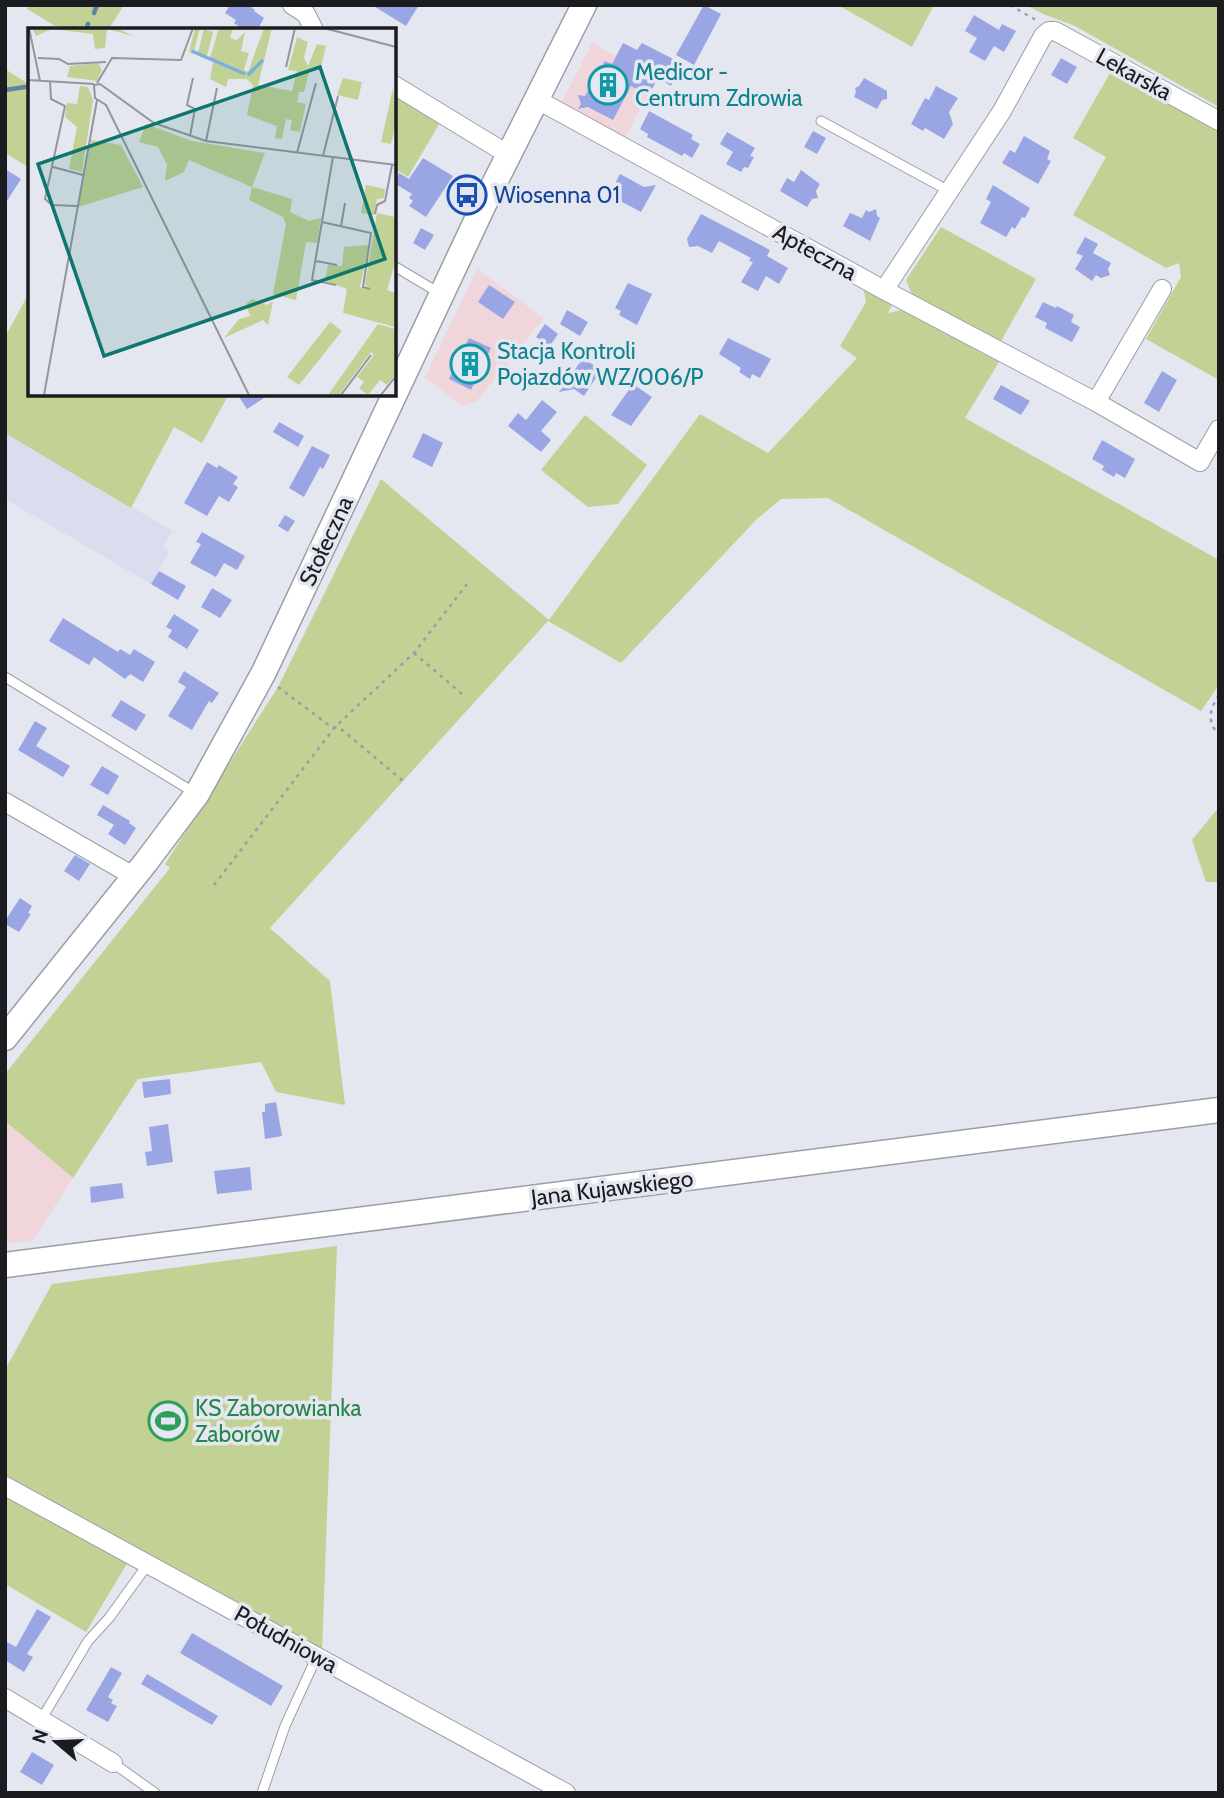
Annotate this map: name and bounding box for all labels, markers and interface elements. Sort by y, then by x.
inset map [28,28,396,396]
street label: Lekarska [1091,42,1177,106]
place label: Medicor - Centrum Zdrowia [635,58,803,112]
building icon: Medicor - Centrum Zdrowia [587,64,629,106]
bus stop icon: Wiosenna 01 [446,174,488,216]
place label: Wiosenna 01 [494,181,620,209]
street label: Apteczna [768,218,862,286]
place label: Stacja Kontroli Pojazdów WZ/006/P [497,337,704,391]
building icon: Stacja Kontroli Pojazdów WZ/006/P [449,343,491,385]
street label: Stołeczna [293,492,359,590]
street label: Jana Kujawskiego [528,1164,695,1212]
place label: KS Zaborowianka Zaborów [195,1394,362,1448]
sports icon: KS Zaborowianka Zaborów [147,1400,189,1442]
street label: Południowa [230,1599,342,1679]
north arrow [21,1707,91,1777]
text: N [27,1727,53,1747]

